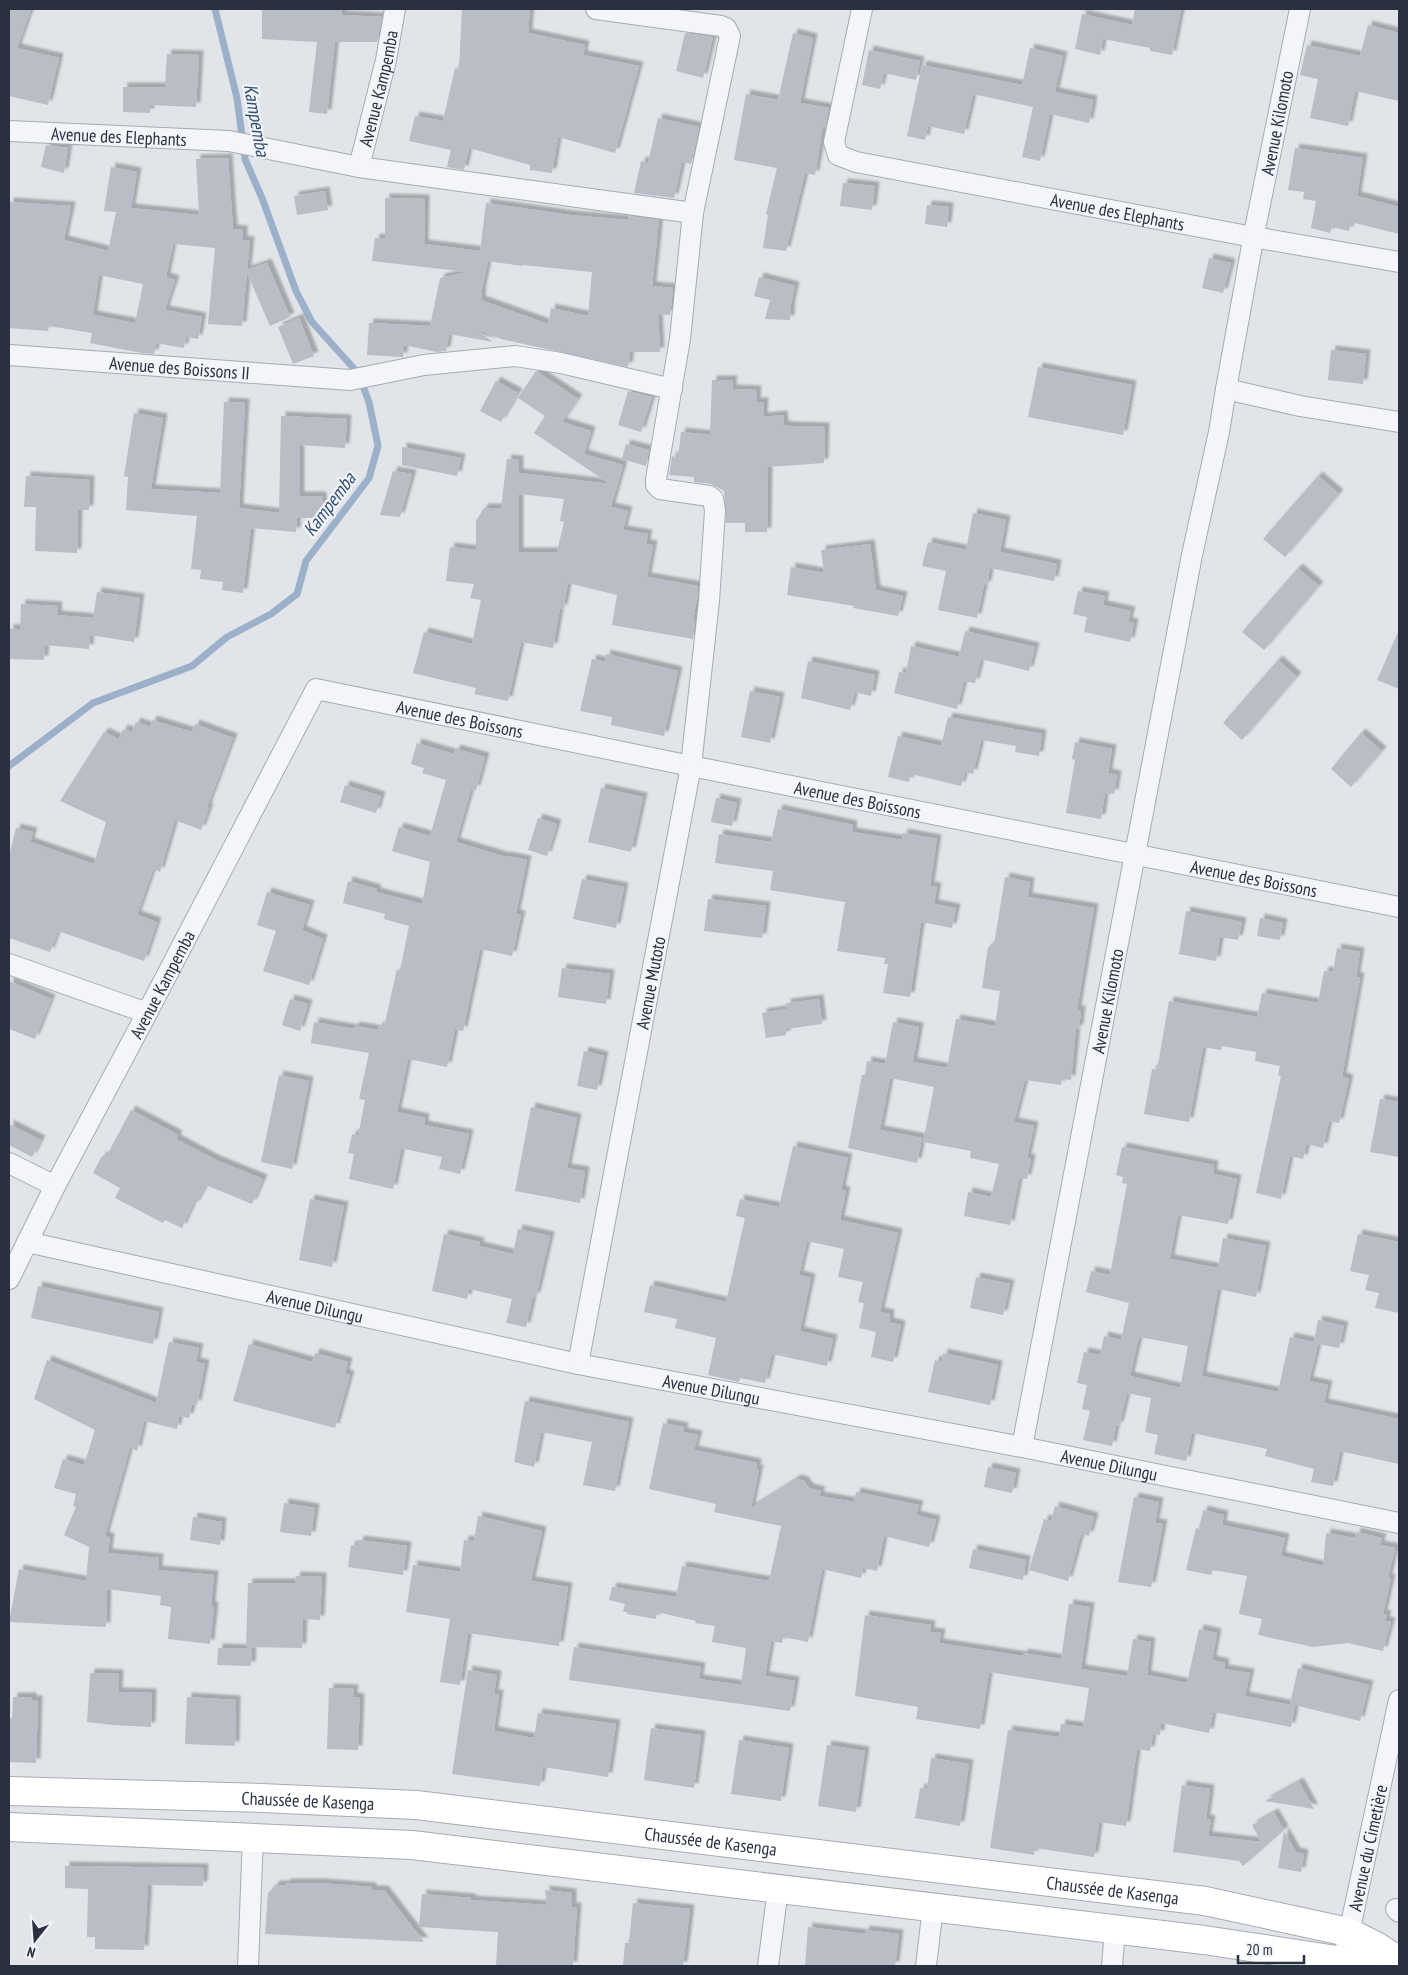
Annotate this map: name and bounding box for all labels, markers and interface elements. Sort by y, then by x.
street label: Avenue Kampemba [353,28,403,149]
street label: Avenue Kilomoto [1256,68,1298,177]
water label: Kampemba [239,82,275,160]
street label: Avenue des Elephants [51,121,187,151]
street label: Avenue des Elephants [1049,188,1186,235]
street label: Avenue des Boissons II [108,351,251,384]
water label: Kampemba [297,466,361,540]
street label: Avenue des Boissons [395,694,525,743]
street label: Avenue des Boissons [792,775,923,823]
street label: Avenue des Boissons [1189,854,1319,902]
street label: Avenue Kampemba [124,926,200,1042]
street label: Avenue Mutoto [630,934,670,1031]
street label: Avenue Kilomoto [1086,946,1128,1055]
street label: Avenue Dilungu [265,1284,365,1328]
street label: Avenue Dilungu [661,1369,762,1409]
street label: Avenue Dilungu [1059,1444,1160,1486]
street label: Avenue du Cimetière [1343,1782,1392,1913]
street label: Chaussée de Kasenga [241,1786,375,1815]
street label: Chaussée de Kasenga [643,1821,778,1860]
street label: Chaussée de Kasenga [1045,1870,1180,1909]
north arrow [10,1915,60,1965]
scale bar [1238,1932,1304,1964]
text: 20 m [1246,1940,1272,1959]
text: N [25,1943,37,1962]

